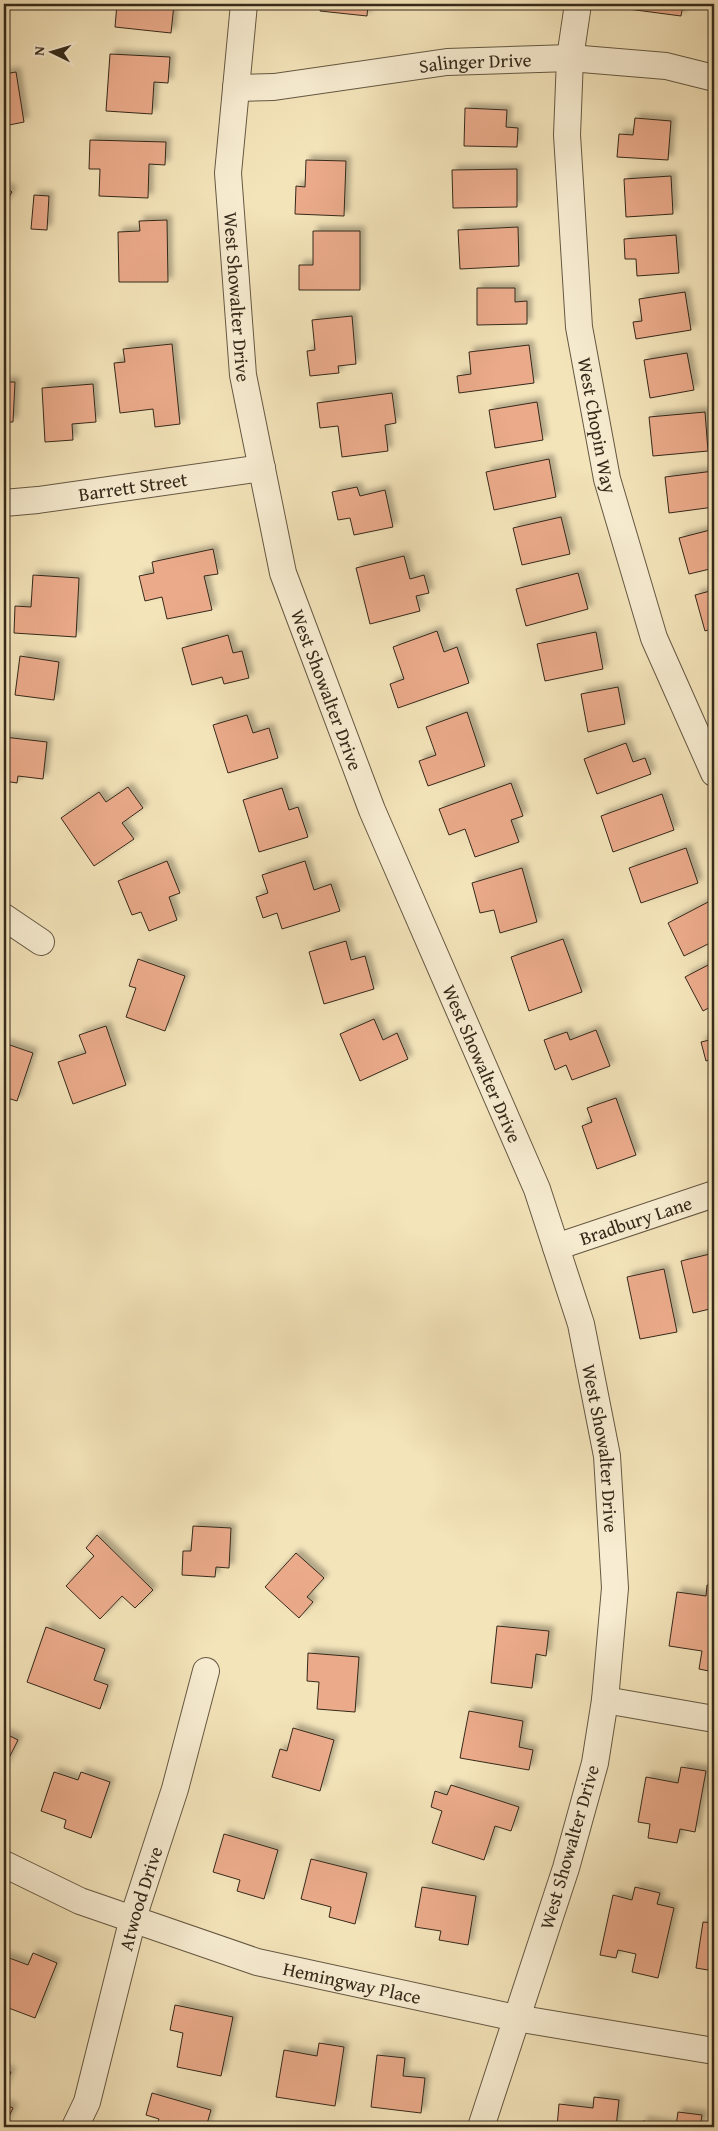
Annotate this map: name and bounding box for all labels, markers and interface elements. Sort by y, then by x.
north arrow [28,28,78,78]
text: N [29,45,49,56]
street label: Salinger Drive [417,45,532,80]
street label: West Showalter Drive [217,211,258,384]
street label: West Chopin Way [571,355,625,497]
street label: Barrett Street [77,465,190,508]
street label: West Showalter Drive [284,605,370,774]
street label: West Showalter Drive [436,980,529,1147]
street label: Bradbury Lane [576,1188,696,1252]
street label: West Showalter Drive [575,1362,626,1533]
street label: West Showalter Drive [532,1761,606,1933]
street label: Atwood Drive [111,1843,169,1954]
street label: Hemingway Place [281,1954,424,2011]

